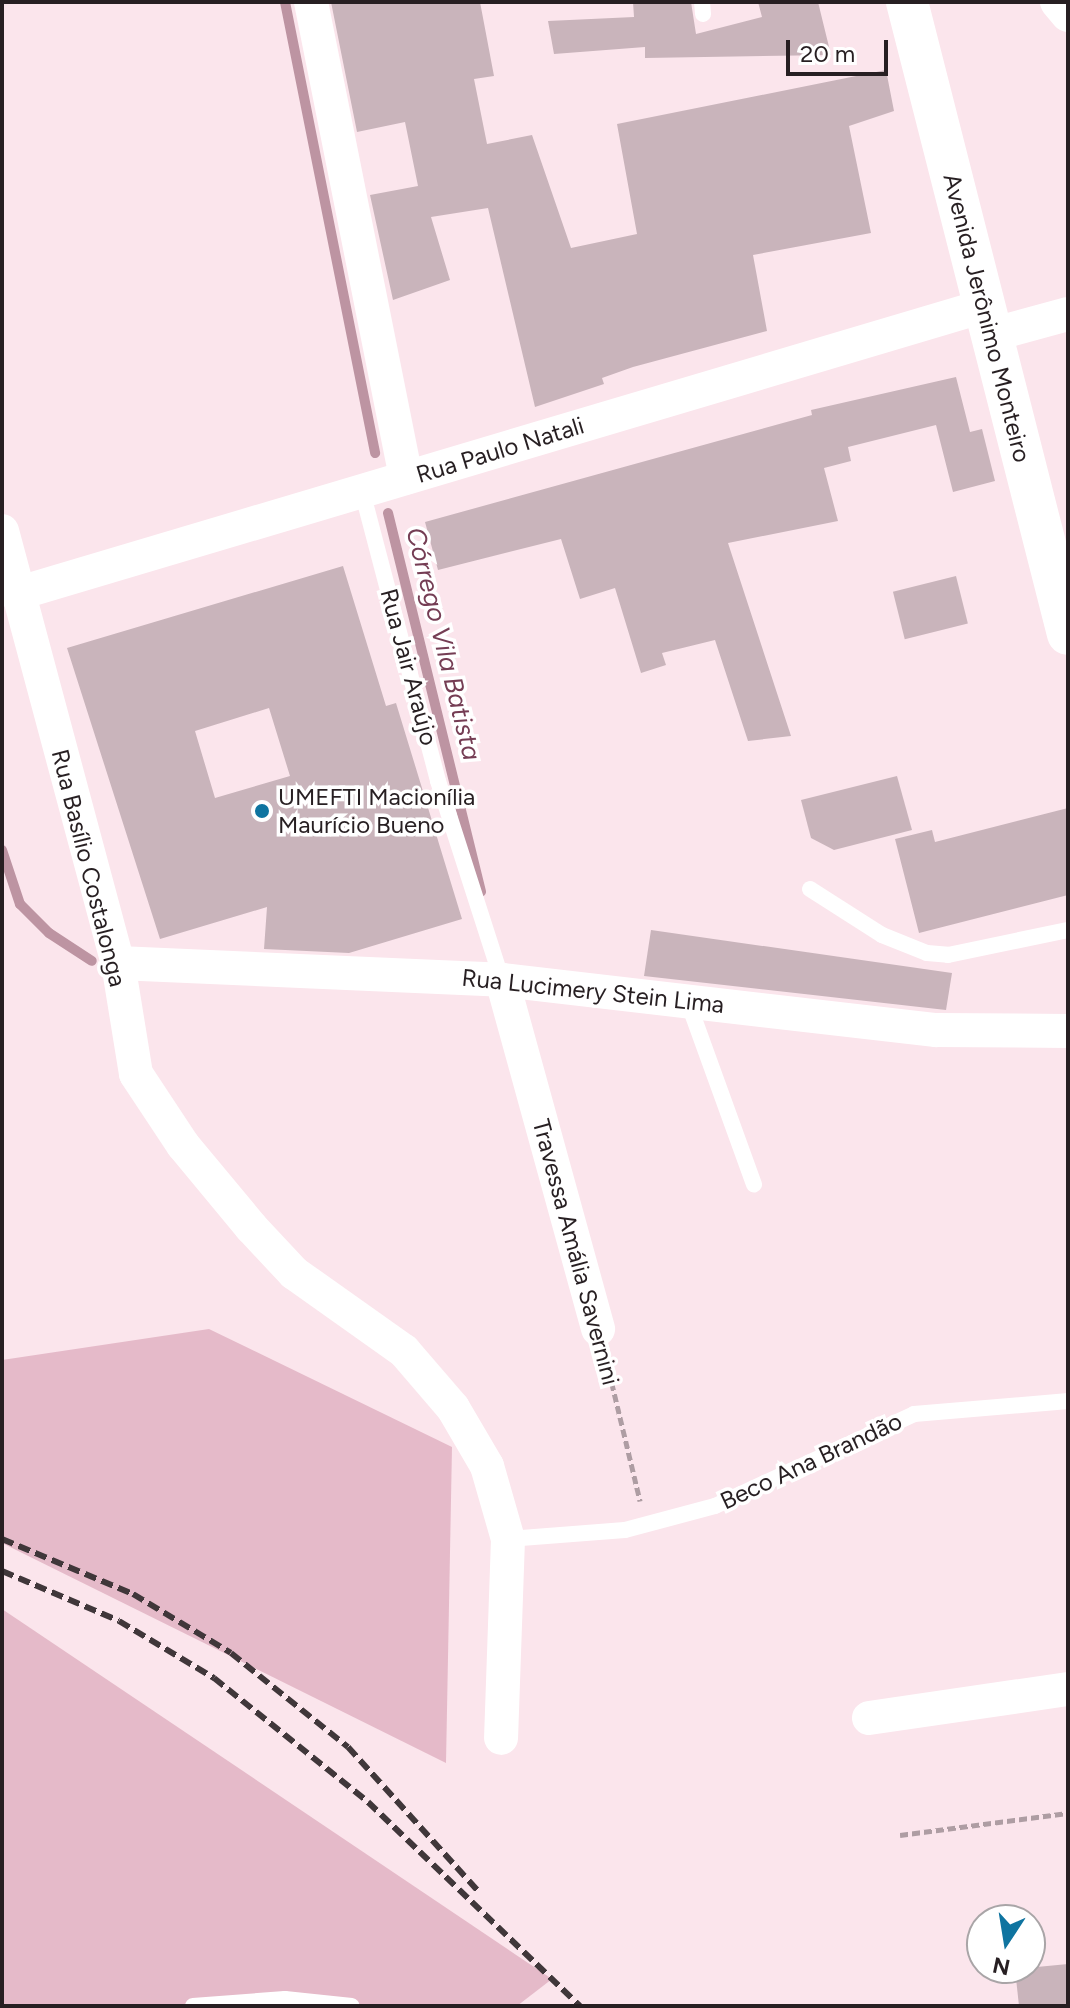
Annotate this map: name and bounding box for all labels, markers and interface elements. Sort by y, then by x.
scale bar [790,24,892,74]
text: 20 m [800,39,855,68]
street label: Avenida Jerônimo Monteiro [937,171,1037,465]
street label: Rua Paulo Natali [413,411,587,489]
water label: Córrego Vila Batista [399,524,487,764]
street label: Rua Jair Araújo [374,585,444,749]
street label: Rua Basílio Costalonga [46,746,132,990]
place label: UMEFTI Macionília Maurício Bueno [278,783,475,839]
marker: UMEFTI Macionília Maurício Bueno [253,802,271,820]
street label: Rua Lucimery Stein Lima [460,963,726,1019]
street label: Travessa Amália Savernini [527,1116,625,1388]
street label: Beco Ana Brandão [716,1406,906,1516]
north arrow [966,1904,1046,1984]
text: N [990,1951,1012,1981]

